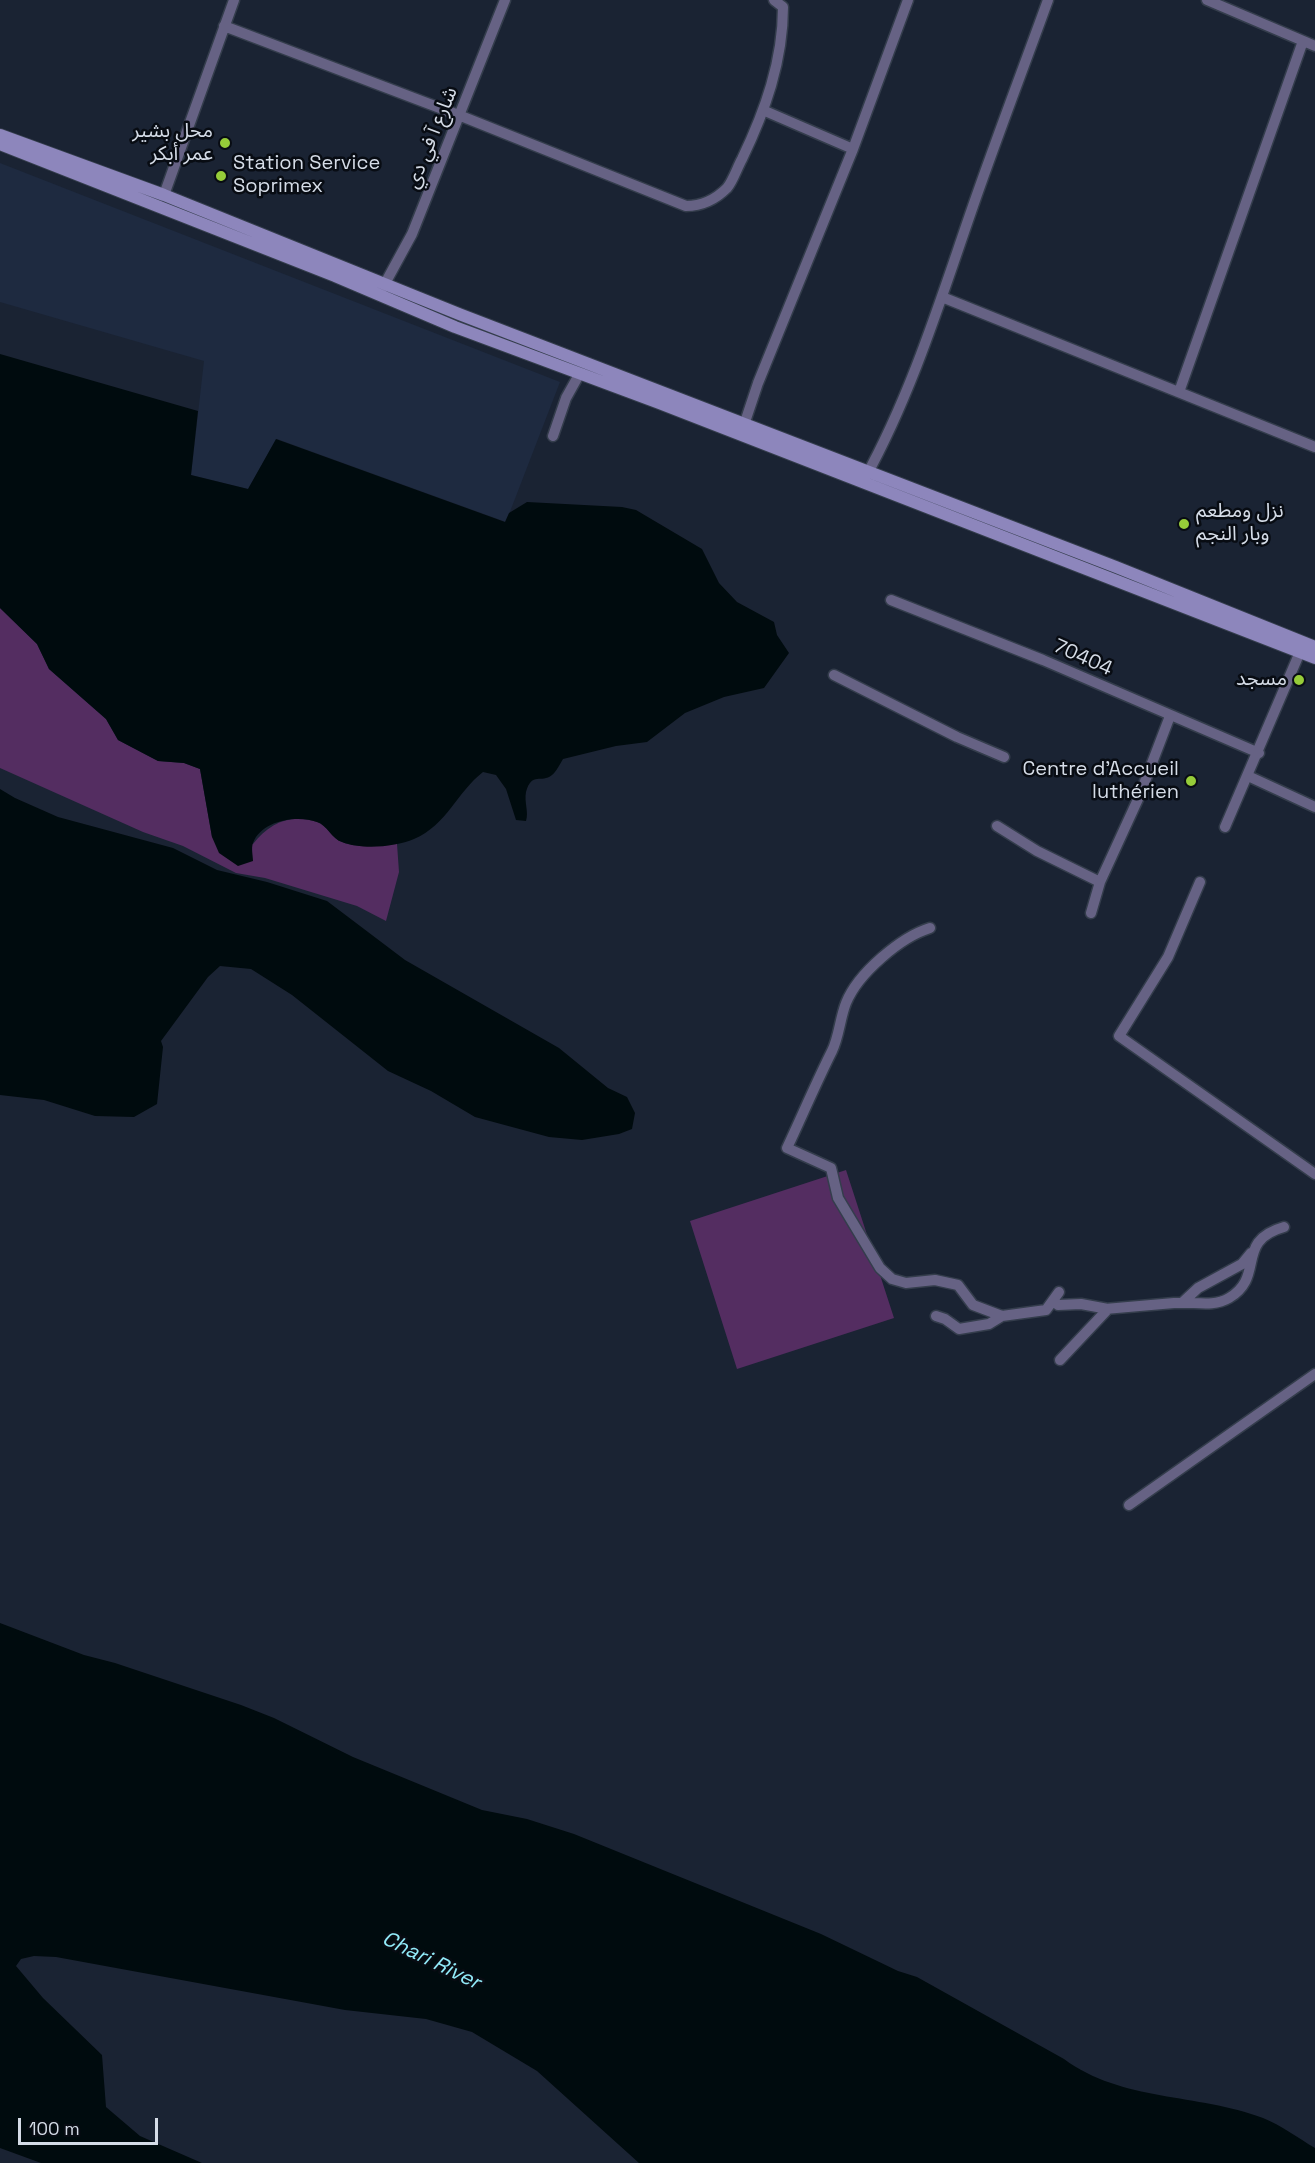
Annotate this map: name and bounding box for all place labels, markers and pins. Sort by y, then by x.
place label: محل بشير عمر أبكر [132,120,213,167]
marker: محل بشير عمر أبكر [218,136,232,150]
place label: Station Service Soprimex [233,152,380,199]
marker: Station Service Soprimex [214,169,228,183]
place label: نزل ومطعم وبار النجم [1196,500,1284,547]
marker: نزل ومطعم وبار النجم [1177,517,1191,531]
place label: مسجد [1236,668,1287,692]
marker: مسجد [1292,673,1306,687]
place label: Centre d'Accueil luthérien [1022,758,1179,805]
marker: Centre d'Accueil luthérien [1184,774,1198,788]

